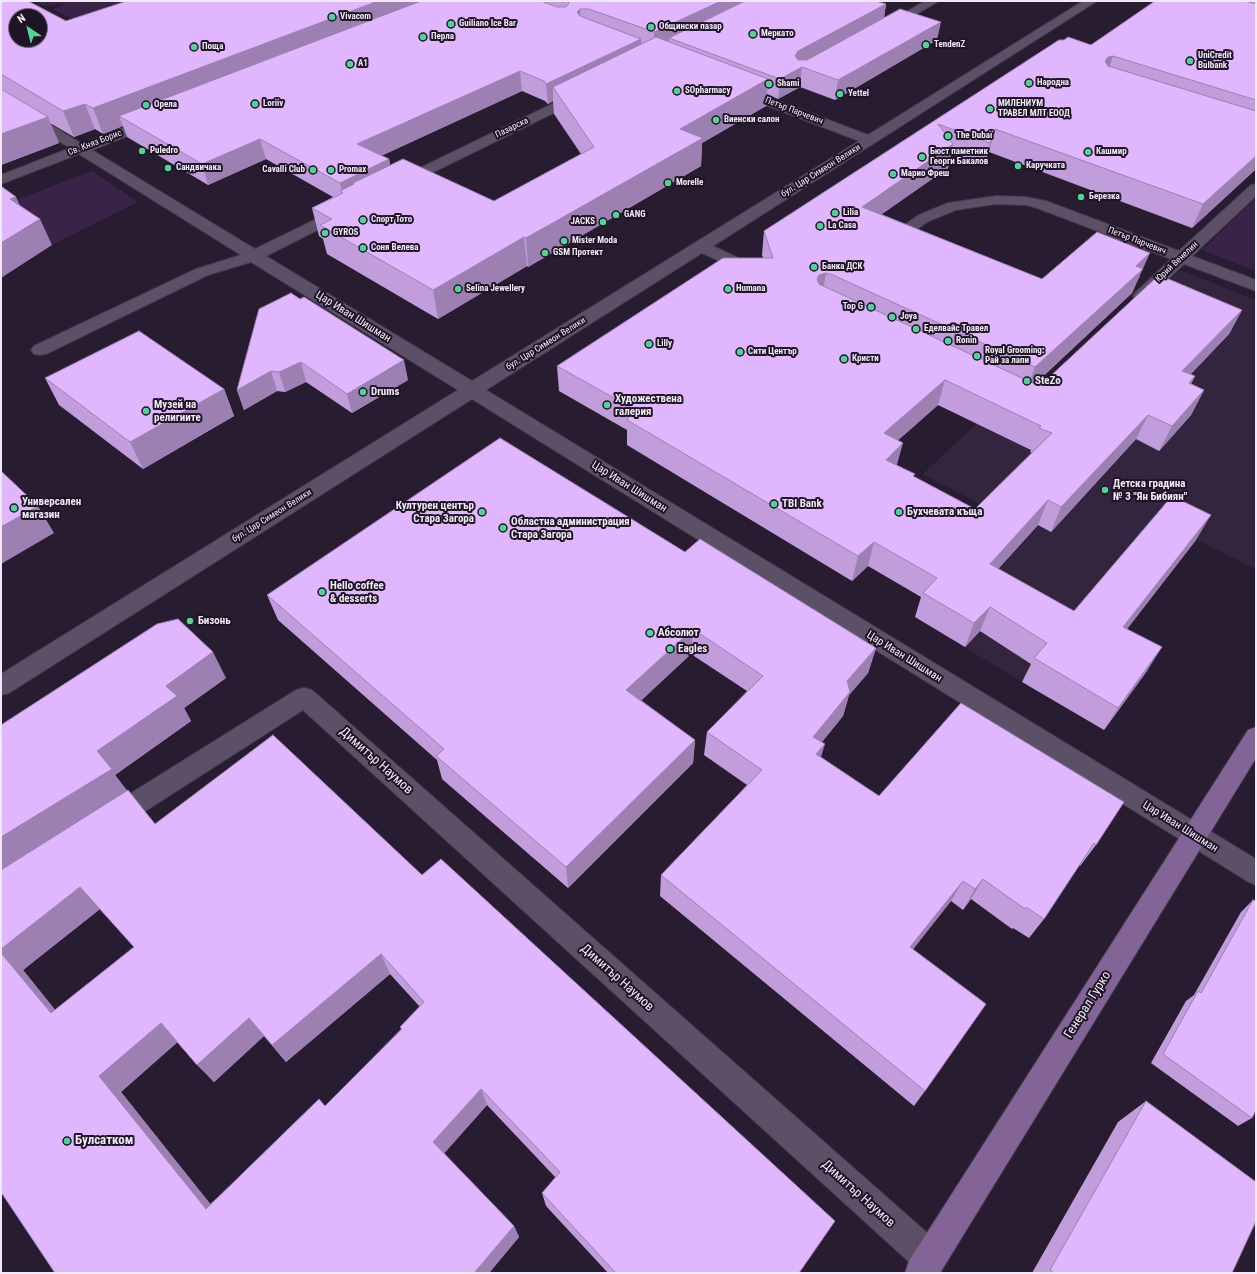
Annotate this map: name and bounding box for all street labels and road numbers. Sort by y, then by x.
street label: Петър Парчевич [763,95,825,127]
street label: Пазарска [494,115,530,141]
street label: Св. Княз Борис [67,128,123,158]
street label: бул. Цар Симеон Велики [779,142,863,200]
street label: Петър Парчевич [1106,225,1168,257]
street label: Юрий Венелин [1153,240,1201,284]
street label: Цар Иван Шишман [313,289,393,345]
street label: бул. Цар Симеон Велики [504,315,588,373]
street label: Цар Иван Шишман [589,459,669,515]
street label: бул. Цар Симеон Велики [230,487,314,545]
street label: Цар Иван Шишман [864,629,944,685]
street label: Димитър Наумов [336,724,416,798]
street label: Цар Иван Шишман [1140,799,1220,855]
street label: Димитър Наумов [577,941,657,1015]
street label: Генерал Гурко [1061,969,1115,1041]
street label: Димитър Наумов [818,1157,898,1231]

